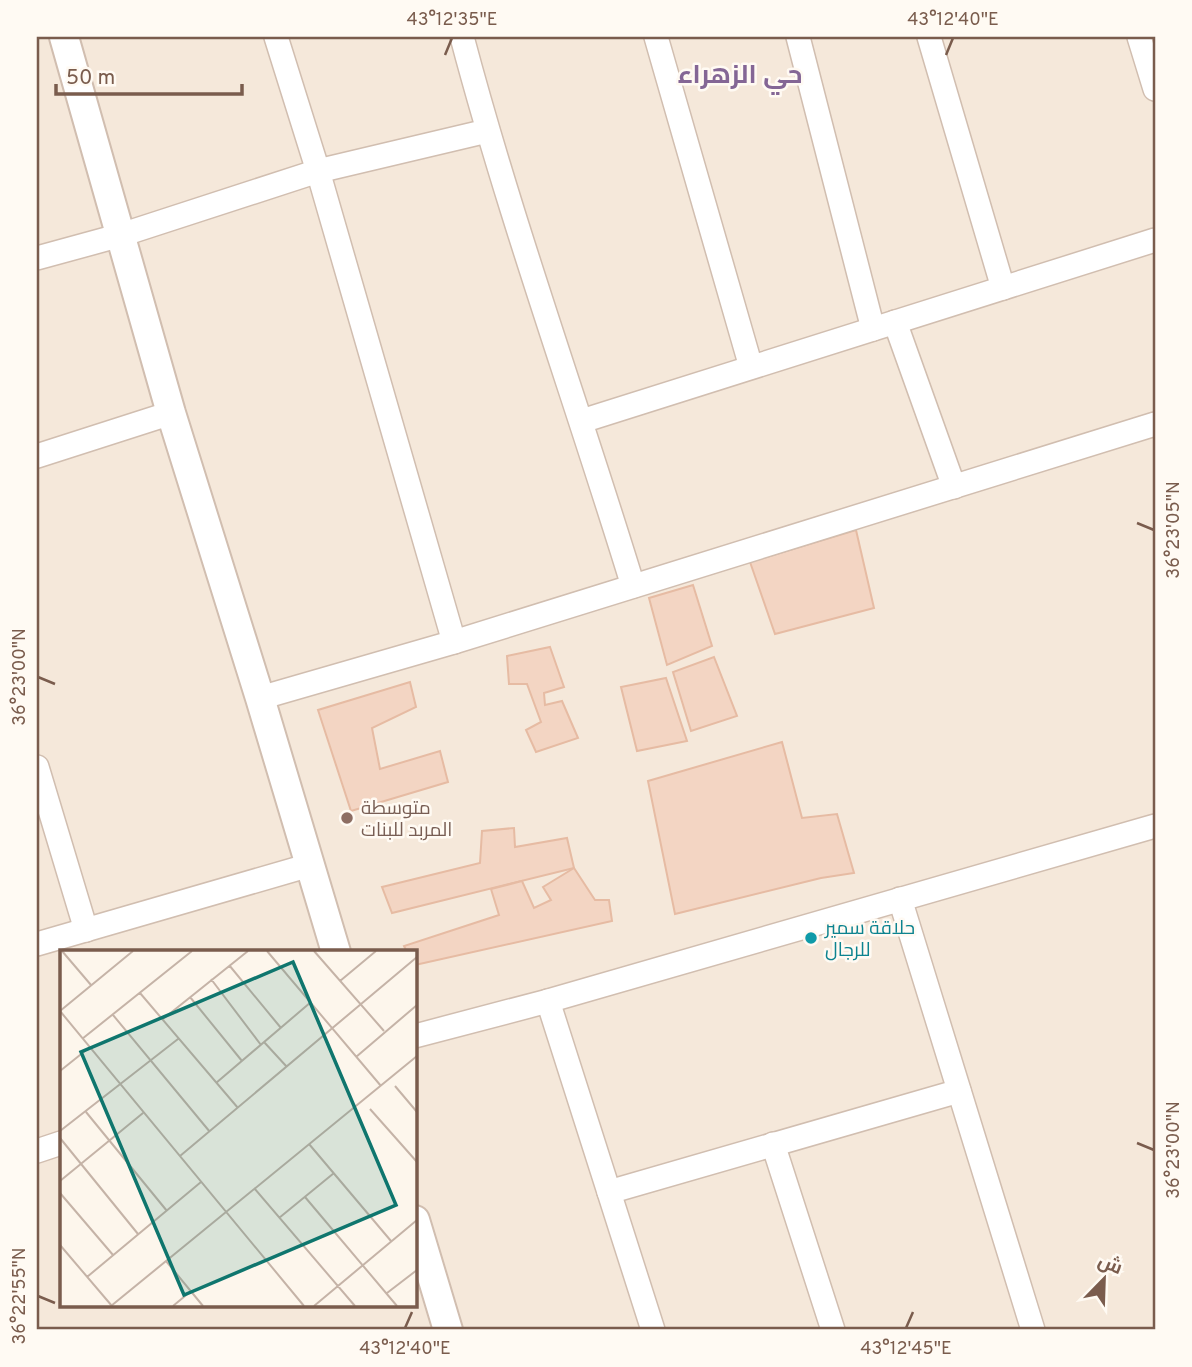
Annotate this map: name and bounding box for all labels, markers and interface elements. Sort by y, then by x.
text: 43°12'35"E [406,9,498,32]
text: 43°12'40"E [907,9,999,32]
scale bar [56,52,242,96]
district label: حي الزهراء [677,60,803,95]
text: 50 m [66,65,115,92]
text: 36°23'05"N [1163,481,1186,579]
text: 36°23'00"N [9,628,32,726]
place label: متوسطة المربد للبنات [361,797,452,843]
marker: متوسطة المربد للبنات [339,810,355,826]
place label: حلاقة سمير للرجال [824,917,915,963]
marker: حلاقة سمير للرجال [803,930,819,946]
inset map [60,950,416,1308]
text: 36°23'00"N [1163,1101,1186,1199]
north arrow [1070,1244,1140,1314]
text: 36°22'55"N [9,1247,32,1345]
text: ش [1094,1249,1126,1281]
text: 43°12'40"E [359,1338,451,1361]
text: 43°12'45"E [860,1338,952,1361]

